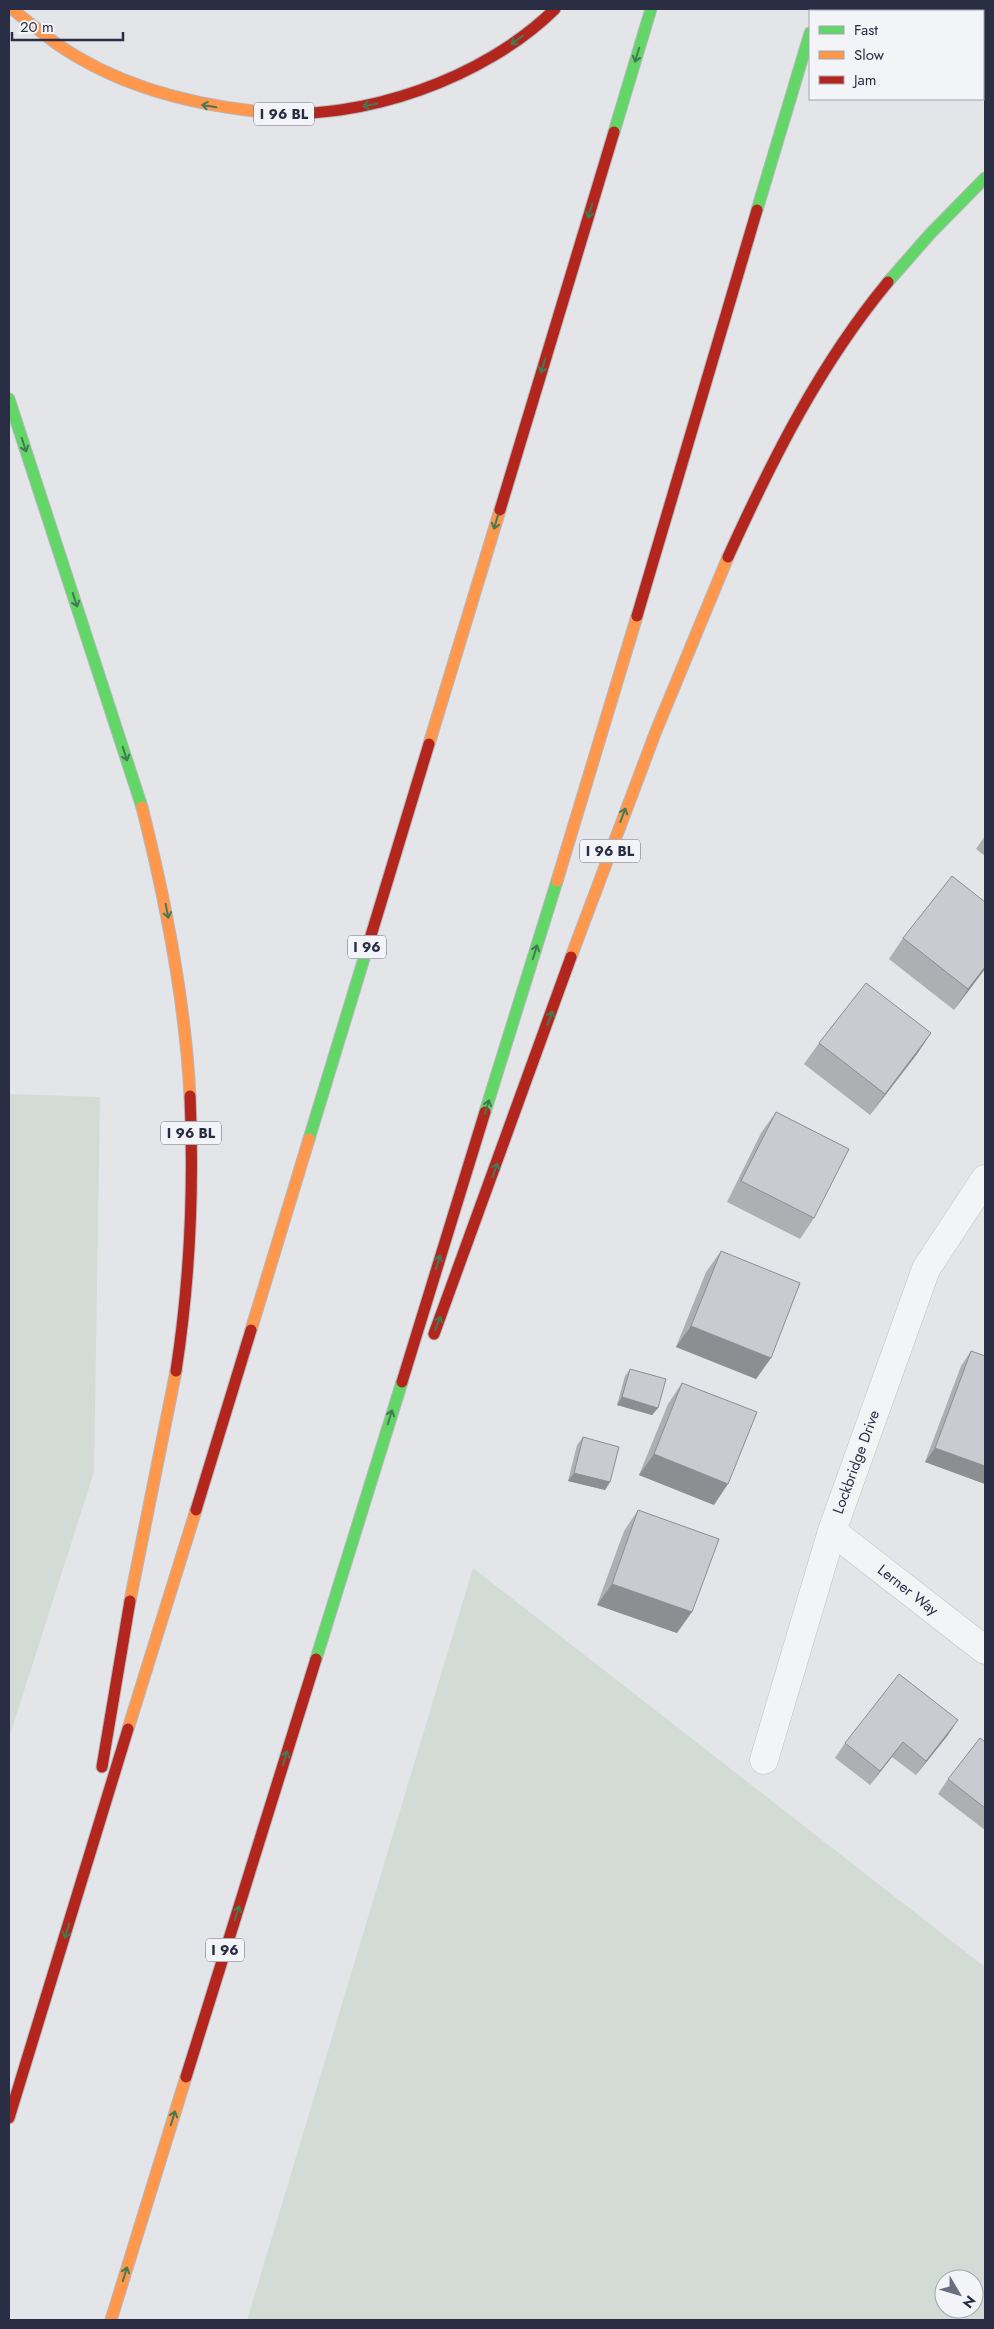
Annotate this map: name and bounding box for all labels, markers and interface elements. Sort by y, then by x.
scale bar [12,10,124,42]
legend [809,10,984,100]
text: 20 m [20,16,54,38]
text: Fast [854,19,878,41]
one-way arrow [510,35,524,45]
text: Slow [854,44,885,66]
one-way arrow [632,47,642,63]
text: Jam [852,69,877,91]
one-way arrow [201,101,217,111]
one-way arrow [363,101,379,111]
road number: I 96 BL [254,102,314,126]
one-way arrow [585,203,595,219]
one-way arrow [538,358,548,374]
one-way arrow [20,437,29,453]
one-way arrow [491,514,500,529]
one-way arrow [71,591,80,607]
one-way arrow [121,746,131,762]
one-way arrow [619,808,628,824]
road number: I 96 BL [580,839,640,862]
one-way arrow [163,903,172,919]
road number: I 96 [348,936,386,959]
one-way arrow [530,944,540,960]
one-way arrow [546,1010,555,1026]
one-way arrow [482,1099,492,1115]
road number: I 96 BL [161,1122,221,1144]
one-way arrow [491,1163,500,1179]
one-way arrow [434,1254,444,1270]
one-way arrow [434,1316,443,1331]
street label: Lockbridge Drive [827,1407,885,1517]
one-way arrow [386,1410,396,1426]
street label: Lerner Way [873,1559,943,1621]
one-way arrow [280,1750,290,1766]
one-way arrow [232,1905,242,1921]
one-way arrow [61,1922,71,1938]
road number: I 96 [206,1938,244,1962]
one-way arrow [169,2111,179,2127]
one-way arrow [121,2266,131,2282]
north arrow [934,2269,984,2319]
text: N [958,2291,981,2313]

